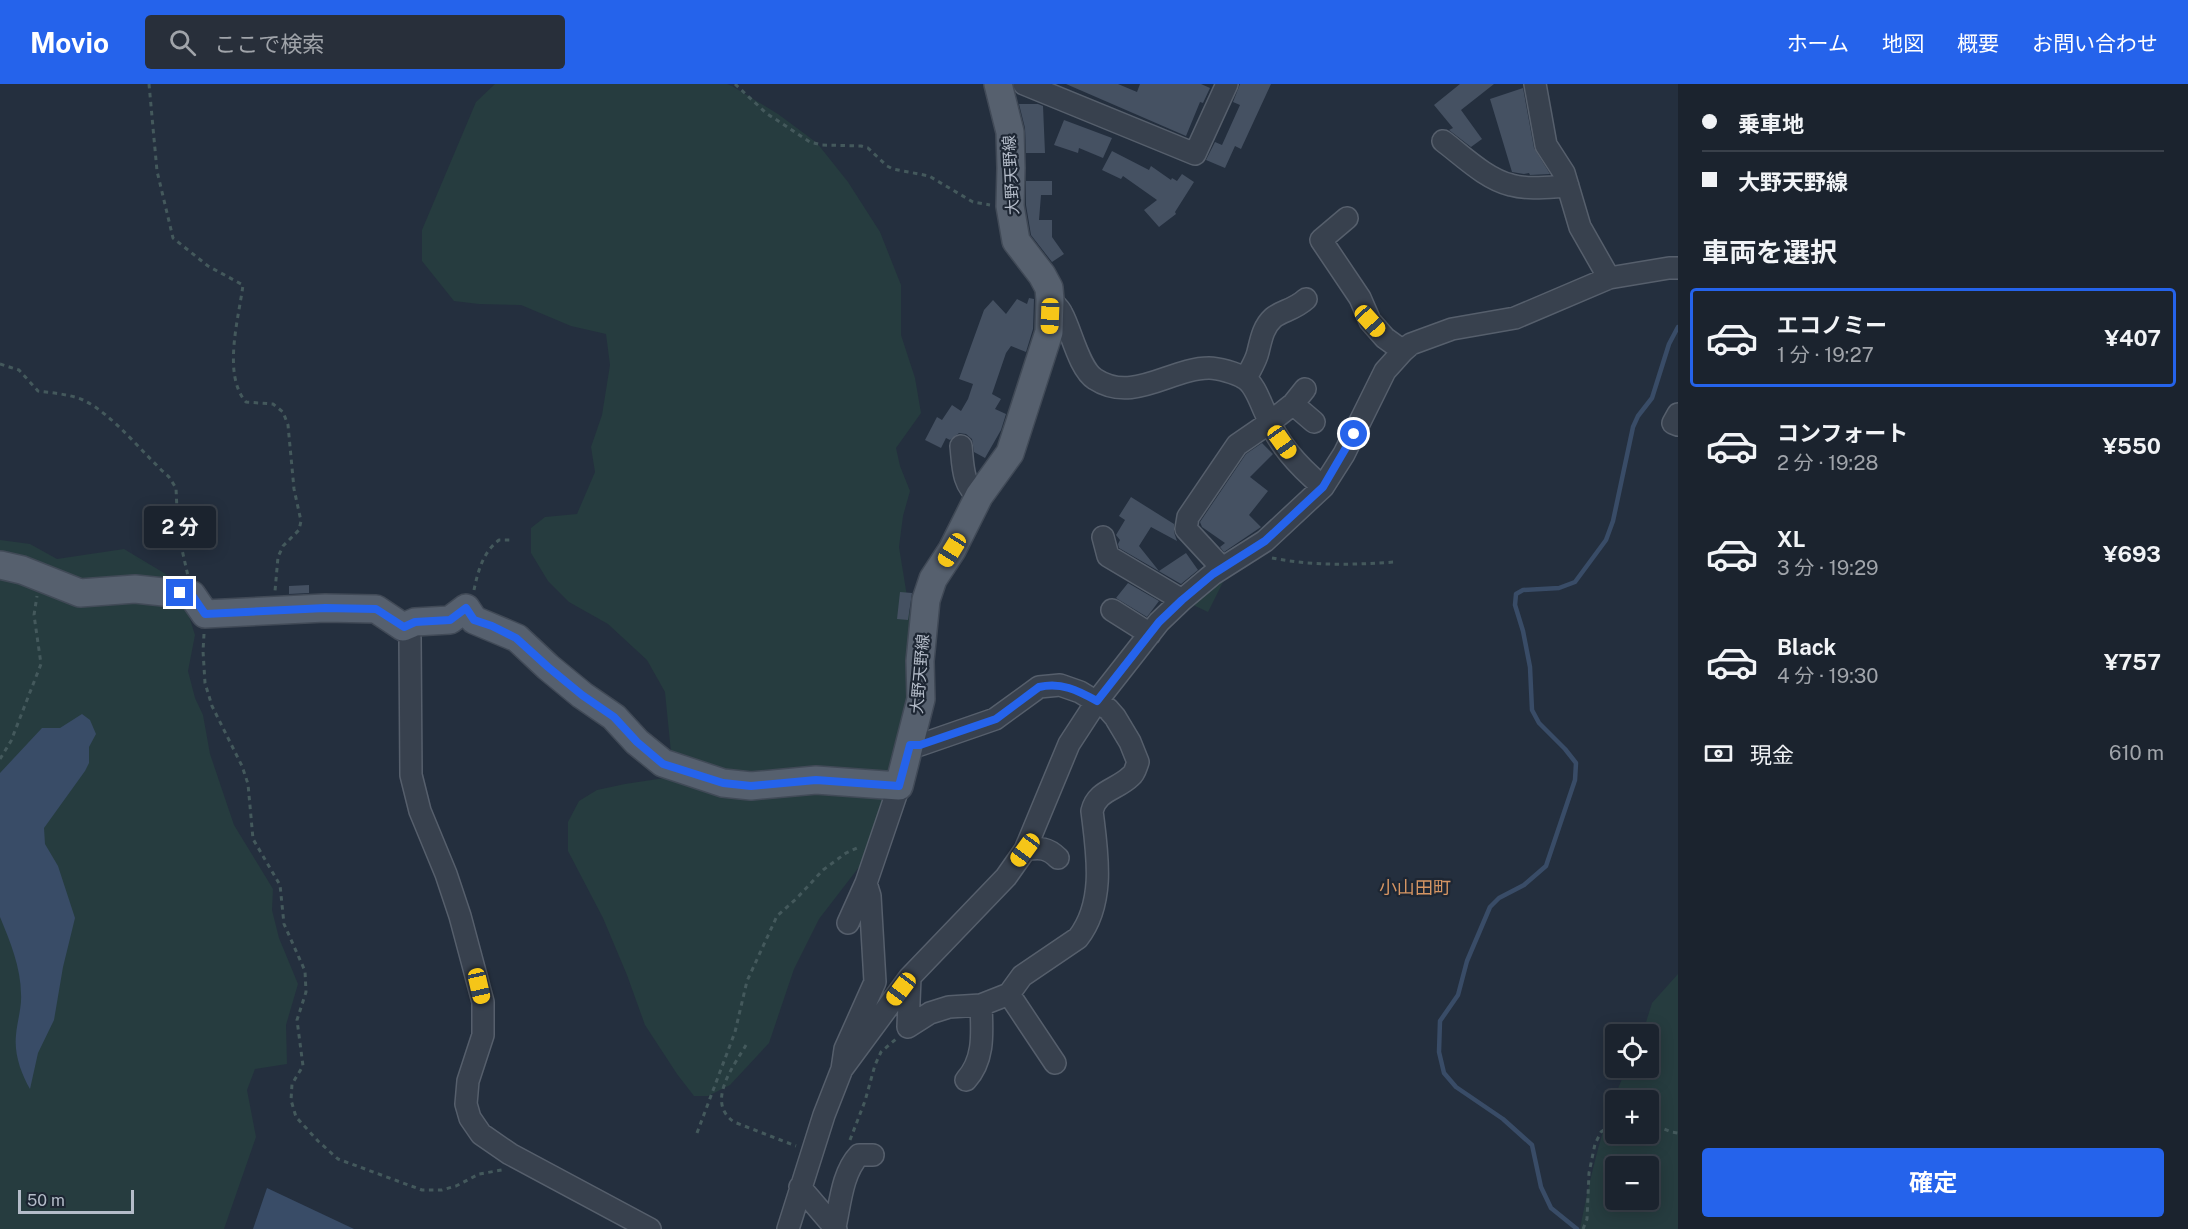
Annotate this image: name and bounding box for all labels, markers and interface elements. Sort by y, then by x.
search box [145,15,565,69]
text: Movio [30,26,109,59]
icon: search [166,26,199,59]
text: ここで検索 [214,31,324,57]
text: ホーム [1787,31,1849,56]
text: 地図 [1882,31,1924,56]
text: 概要 [1957,31,1999,56]
text: お問い合わせ [2032,31,2158,56]
text: 乗車地 [1738,111,1804,137]
street label: 大野天野線 [999,135,1023,215]
text: 大野天野線 [1738,169,1848,195]
text: 車両を選択 [1702,236,1837,268]
car [1040,298,1060,334]
car [1351,302,1389,340]
icon: car [1705,311,1759,365]
text: エコノミー [1777,312,1887,338]
text: ¥407 [2104,325,2161,351]
text: 1 分 · 19:27 [1777,343,1874,367]
icon: car [1705,419,1759,473]
route start [1340,420,1367,447]
text: コンフォート [1777,420,1908,446]
car [1264,422,1300,462]
text: ¥550 [2103,433,2161,459]
text: 2 分 · 19:28 [1777,451,1878,475]
callout: 2 分 [144,506,216,548]
text: 2 分 [161,515,199,539]
text: XL [1777,526,1805,552]
icon: car [1705,527,1759,581]
car [935,530,969,570]
text: ¥693 [2103,541,2161,567]
text: 3 分 · 19:29 [1777,556,1879,580]
route end [166,579,193,606]
street label: 大野天野線 [907,633,933,715]
text: Black [1777,634,1836,660]
icon: car [1705,635,1759,689]
text: ¥757 [2104,649,2161,675]
text: 4 分 · 19:30 [1777,664,1878,688]
icon: cash [1702,737,1735,770]
text: 610 m [2109,741,2164,765]
text: 現金 [1750,742,1794,768]
car [1007,830,1043,870]
district label: 小山田町 [1379,877,1451,898]
car [466,966,492,1006]
car [883,969,919,1009]
map controls [1605,1024,1659,1210]
button: locate [1605,1024,1659,1078]
button: + [1605,1090,1659,1144]
button: 確定 [1702,1148,2164,1217]
button: − [1605,1156,1659,1210]
scale bar [18,1187,134,1214]
text: 50 m [27,1191,65,1210]

